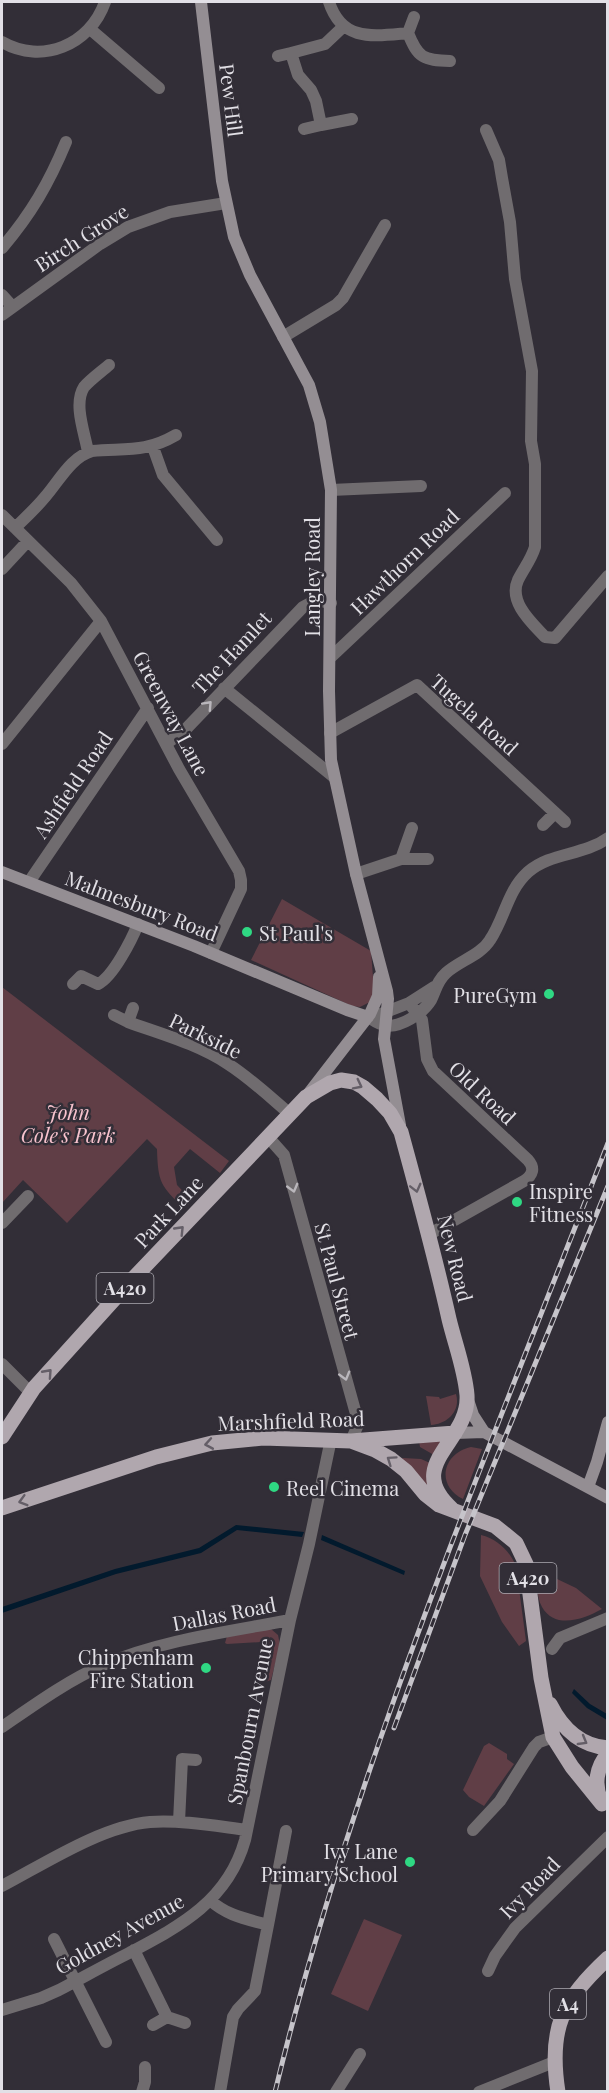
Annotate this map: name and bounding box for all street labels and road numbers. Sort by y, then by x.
street label: Pew Hill [214,62,250,139]
street label: Birch Grove [29,197,133,277]
street label: Hawthorn Road [344,502,465,620]
street label: Langley Road [298,517,325,637]
street label: The Hamlet [185,604,277,699]
street label: Greenway Lane [128,646,216,780]
street label: Tugela Road [425,667,525,761]
street label: Ashfield Road [26,725,118,844]
street label: Malmesbury Road [62,863,223,947]
street label: Parkside [165,1006,247,1064]
street label: Old Road [444,1054,523,1130]
street label: Park Lane [128,1169,208,1253]
street label: New Road [432,1211,480,1305]
street label: St Paul Street [309,1220,367,1343]
road number: A420 [96,1273,154,1303]
street label: Marshfield Road [217,1404,365,1436]
road number: A420 [500,1563,556,1593]
street label: Dallas Road [170,1590,279,1636]
street label: Spanbourn Avenue [220,1635,278,1807]
street label: Ivy Road [493,1850,565,1924]
street label: Goldney Avenue [50,1886,188,1980]
road number: A4 [550,1989,586,2019]

